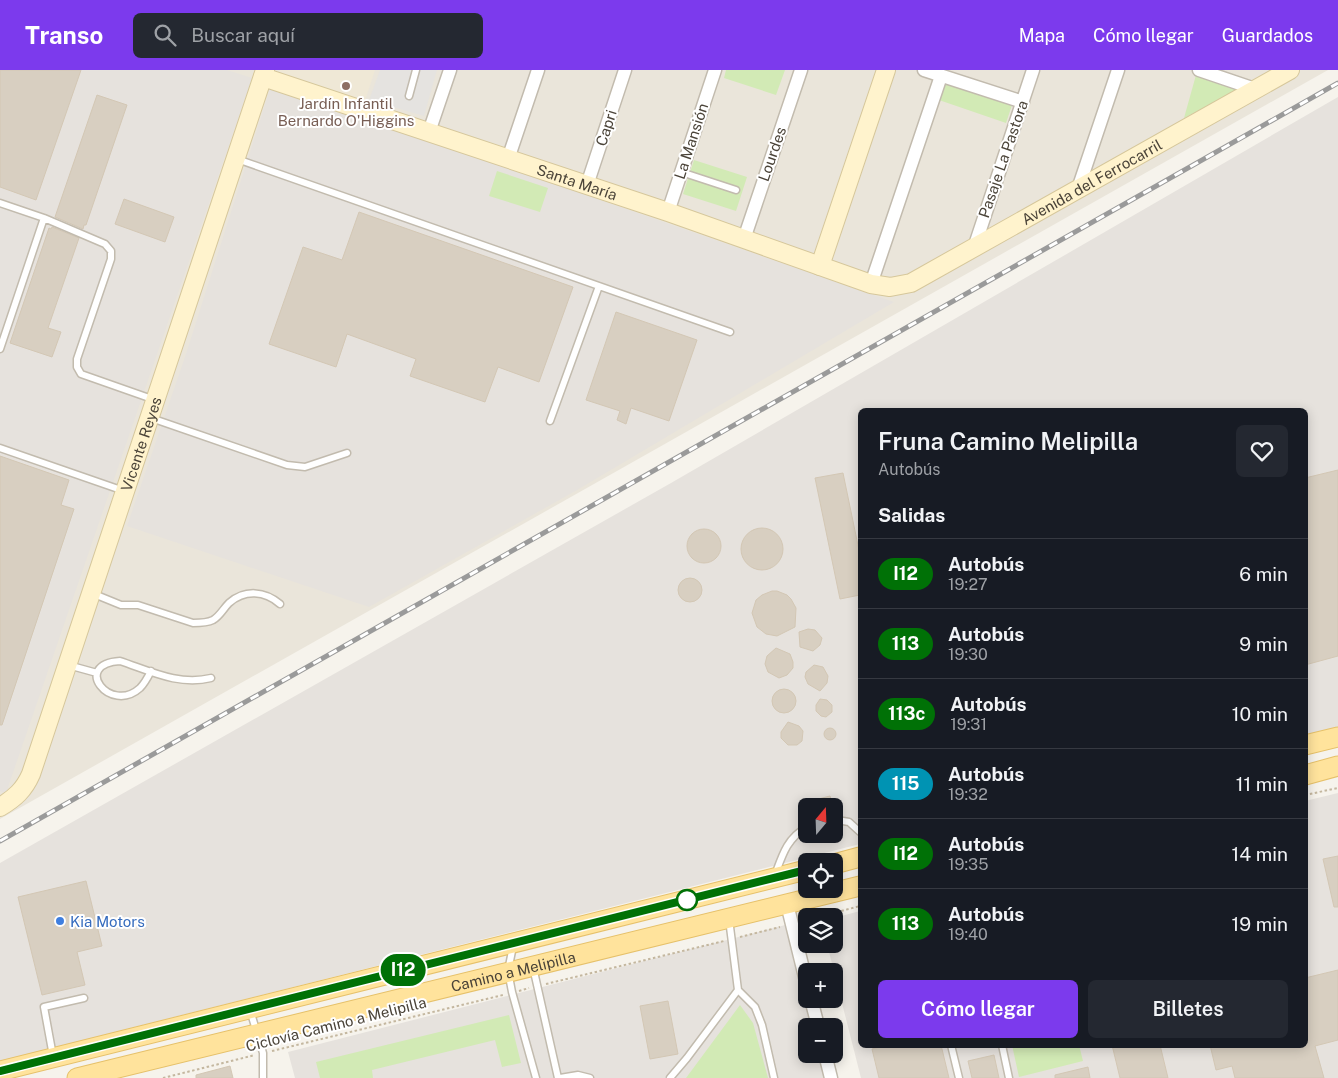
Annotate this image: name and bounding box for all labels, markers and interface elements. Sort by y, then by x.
search box [133,13,483,58]
text: Transo [25,21,103,49]
icon: search [151,21,179,49]
text: Buscar aquí [191,24,295,46]
text: Mapa [1019,25,1065,46]
text: Cómo llegar [1093,25,1194,46]
text: Guardados [1222,25,1313,46]
marker: Jardín Infantil Bernardo O'Higgins [340,80,352,92]
place label: Jardín Infantil Bernardo O'Higgins [278,95,414,129]
street label: Pasaje La Pastora [975,98,1031,220]
street label: La Mansión [671,101,711,181]
street label: Capri [592,108,620,148]
street label: Lourdes [755,125,789,183]
street label: Avenida del Ferrocarril [1018,135,1165,228]
street label: Santa María [535,160,619,203]
street label: Vicente Reyes [117,394,164,493]
button: heart [1236,425,1288,477]
text: Fruna Camino Melipilla [878,427,1138,455]
text: Autobús [878,460,940,479]
text: Salidas [878,504,945,526]
text: Autobús [948,553,1024,575]
text: I12 [893,563,918,584]
text: 6 min [1239,563,1288,585]
text: 19:27 [948,575,988,594]
text: Autobús [948,623,1024,645]
text: 113 [892,633,919,654]
text: 9 min [1239,633,1288,655]
text: 19:30 [948,645,988,664]
text: Autobús [950,693,1026,715]
text: 113c [888,703,925,724]
text: 10 min [1232,703,1288,725]
text: 19:31 [950,715,987,734]
text: Autobús [948,763,1024,785]
text: 115 [892,773,919,794]
text: 11 min [1236,773,1288,795]
text: 19:32 [948,785,988,804]
north arrow [798,798,842,842]
map controls [798,798,843,1063]
text: Autobús [948,833,1024,855]
text: I12 [893,843,918,864]
text: 14 min [1231,843,1288,865]
button: locate [798,853,843,898]
text: 19:35 [948,855,988,874]
unlabelled marker [676,889,698,911]
text: Autobús [948,903,1024,925]
button: layers [798,908,843,953]
place label: Kia Motors [70,913,145,930]
text: 113 [892,913,919,934]
text: 19 min [1232,913,1288,935]
marker: Kia Motors [54,915,66,927]
text: 19:40 [948,925,988,944]
street label: Camino a Melipilla [449,948,577,995]
line badge: I12 [374,954,432,986]
text: I12 [391,959,415,980]
button: + [798,963,843,1008]
button: Cómo llegar [878,980,1078,1038]
button: Billetes [1088,980,1288,1038]
street label: Ciclovía Camino a Melipilla [244,993,428,1055]
button: − [798,1018,843,1063]

